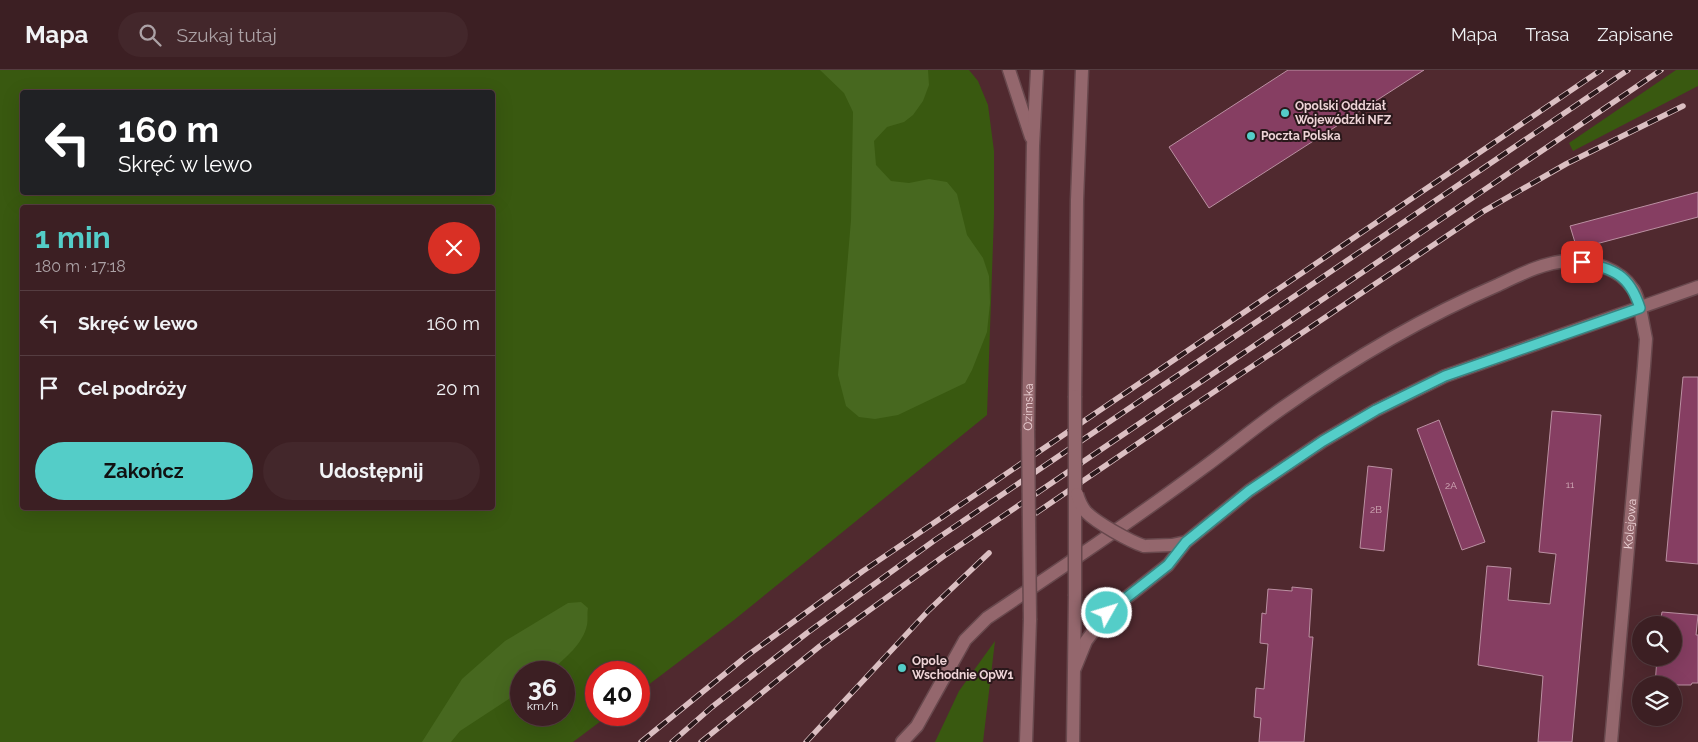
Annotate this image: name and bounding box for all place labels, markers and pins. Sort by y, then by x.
place label: Opolski Oddział Wojewódzki NFZ [1295,99,1392,127]
marker: Opolski Oddział Wojewódzki NFZ [1279,107,1291,119]
place label: Poczta Polska [1261,129,1341,143]
marker: Poczta Polska [1245,130,1257,142]
pin [1561,241,1603,283]
place label: Opole Wschodnie OpW1 [912,654,1013,682]
marker: Opole Wschodnie OpW1 [896,662,908,674]

